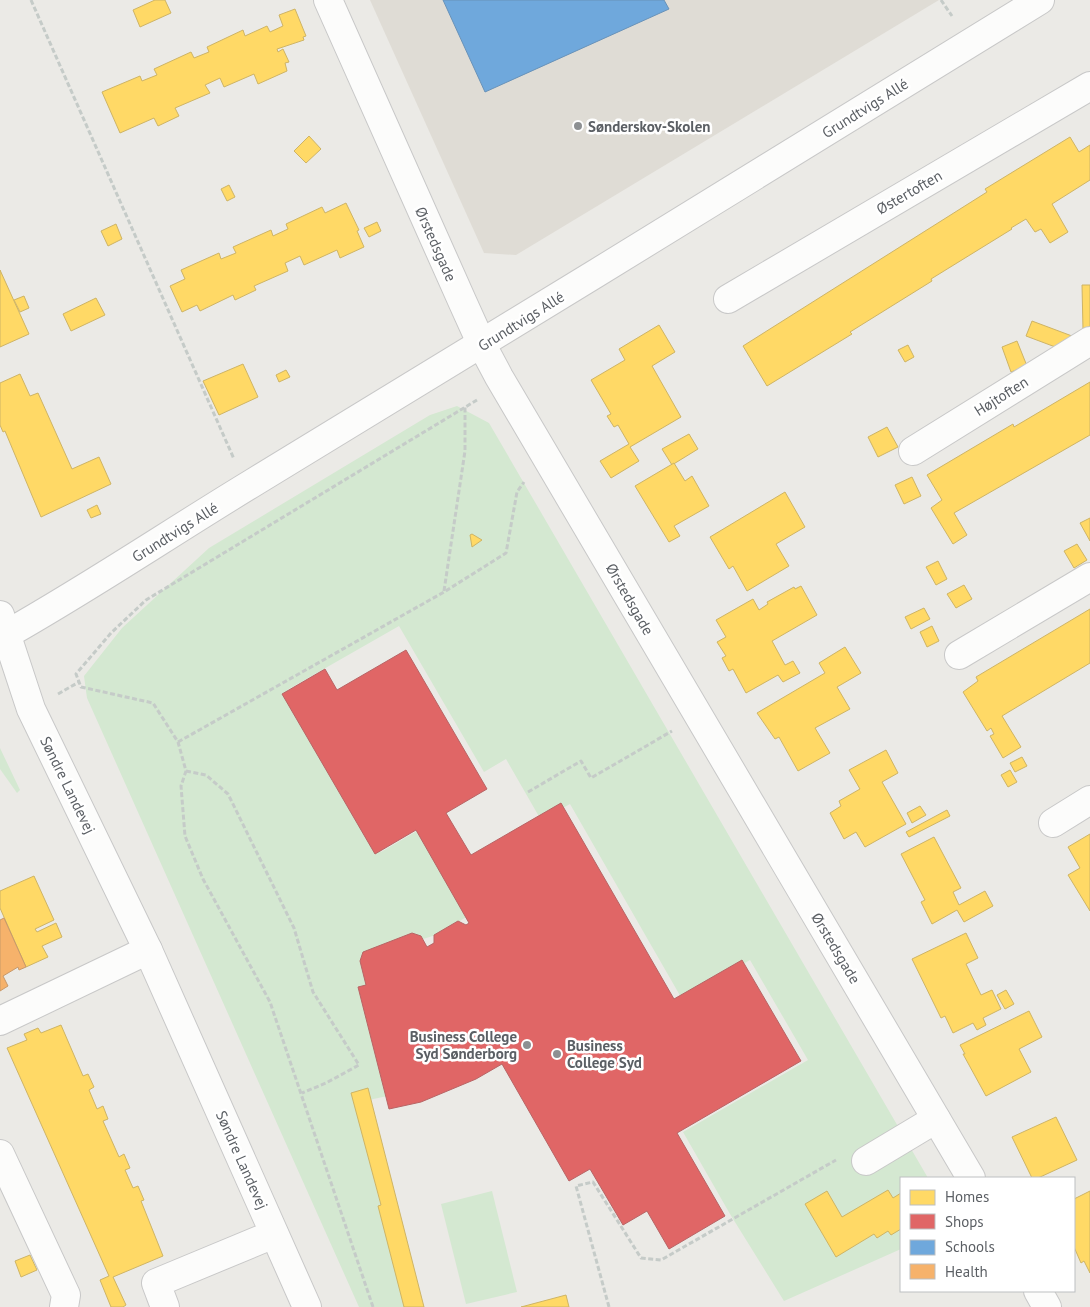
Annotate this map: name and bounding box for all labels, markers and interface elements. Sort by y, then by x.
street label: Grundtvigs Allé [818,74,912,142]
place label: Sønderskov-Skolen [588,117,710,136]
marker: Sønderskov-Skolen [572,120,584,132]
street label: Østertoften [873,166,945,218]
street label: Ørstedsgade [411,204,461,284]
street label: Grundtvigs Allé [474,287,568,355]
street label: Højtoften [970,372,1032,420]
street label: Grundtvigs Allé [128,498,222,566]
street label: Ørstedsgade [602,560,658,638]
street label: Søndre Landevej [36,733,100,837]
street label: Ørstedsgade [807,909,865,987]
place label: Business College Syd Sønderborg [410,1027,517,1063]
place label: Business College Syd [567,1036,642,1072]
marker: Business College Syd Sønderborg [521,1039,533,1051]
marker: Business College Syd [551,1048,563,1060]
street label: Søndre Landevej [212,1108,272,1212]
legend [900,1177,1075,1292]
text: Homes [945,1187,989,1206]
text: Shops [945,1212,984,1231]
text: Schools [945,1237,995,1256]
text: Health [945,1262,988,1281]

